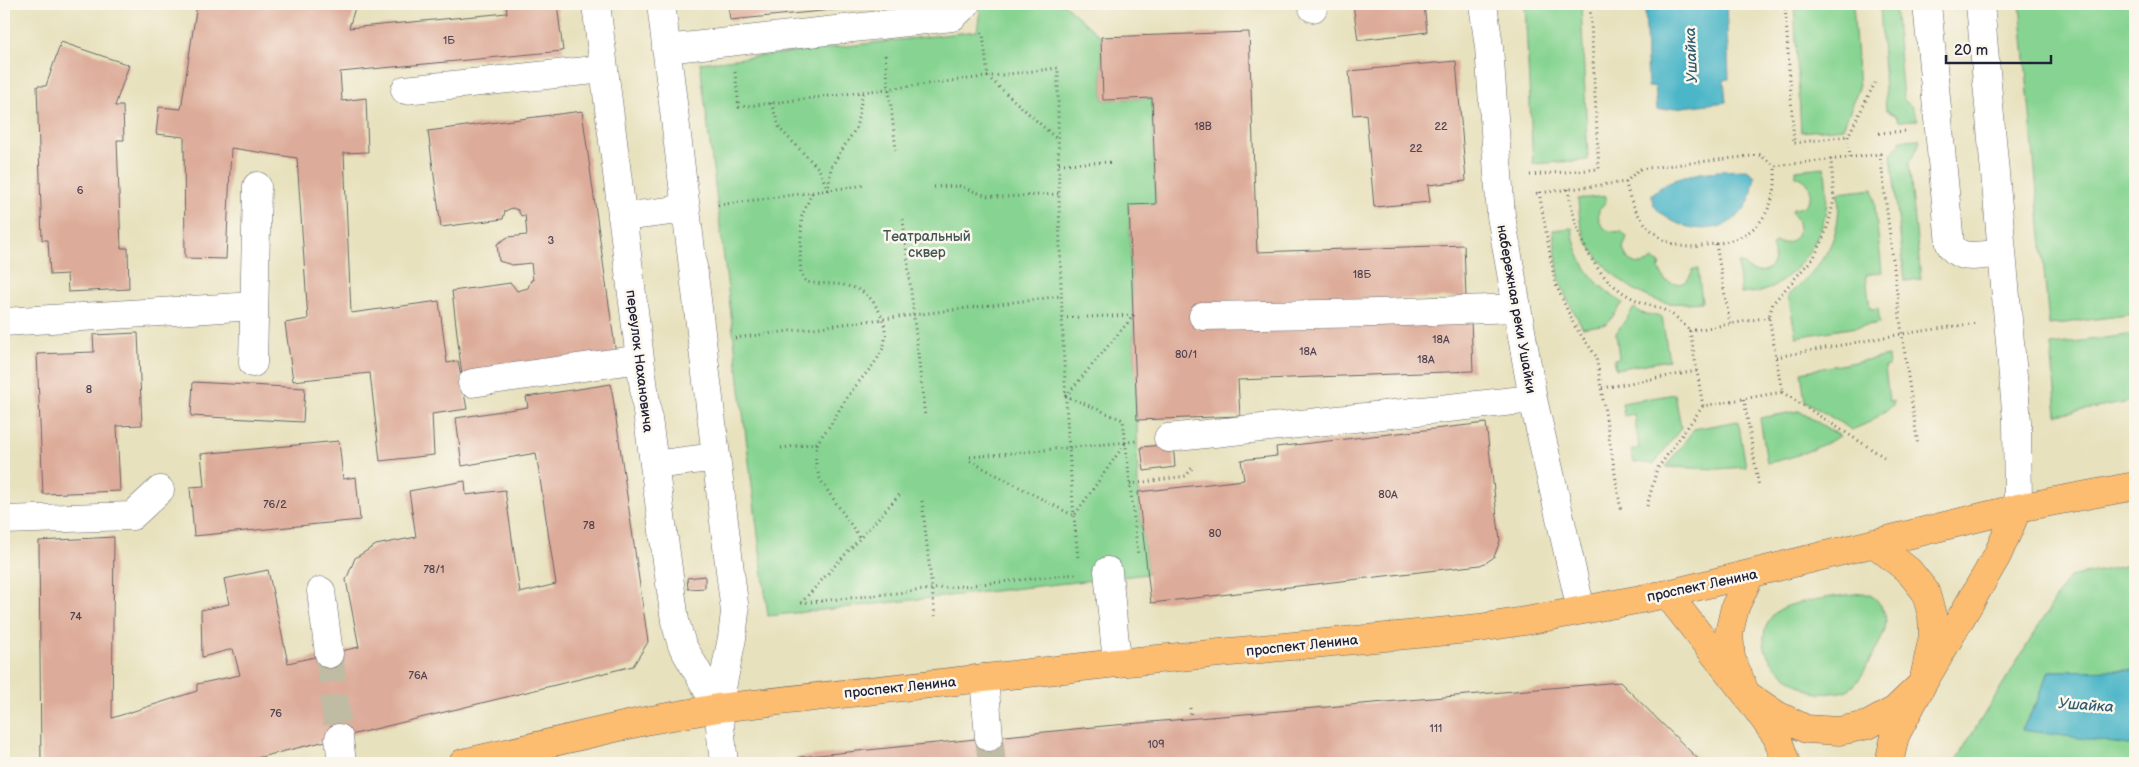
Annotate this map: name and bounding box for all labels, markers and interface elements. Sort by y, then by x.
water label: Ушайка [1681,27,1702,83]
scale bar [1946,32,2052,64]
house number: 1Б [443,34,455,47]
text: 20 m [1954,41,1988,60]
house number: 18В [1194,120,1212,133]
house number: 22 [1435,120,1448,133]
house number: 22 [1410,142,1423,155]
house number: 6 [77,184,84,197]
street label: набережная реки Ушайки [1493,223,1540,395]
park label: Театральный сквер [883,228,971,261]
house number: 3 [548,234,555,247]
house number: 18Б [1353,268,1372,281]
street label: переулок Нахановича [622,289,657,434]
house number: 18А [1432,333,1450,346]
house number: 18А [1299,345,1317,358]
house number: 80/1 [1175,348,1197,361]
house number: 18А [1417,353,1435,366]
house number: 8 [86,383,92,396]
house number: 80А [1378,488,1398,501]
house number: 76/2 [263,498,287,511]
house number: 78 [583,519,595,532]
house number: 80 [1209,527,1222,540]
house number: 78/1 [423,563,445,576]
street label: проспект Ленина [1645,565,1760,605]
house number: 74 [70,610,82,623]
street label: проспект Ленина [1245,631,1360,660]
house number: 76А [409,669,428,682]
street label: проспект Ленина [843,673,958,702]
water label: Ушайка [2058,694,2115,717]
house number: 76 [270,707,282,720]
house number: 111 [1430,722,1442,735]
house number: 109 [1147,738,1165,751]

